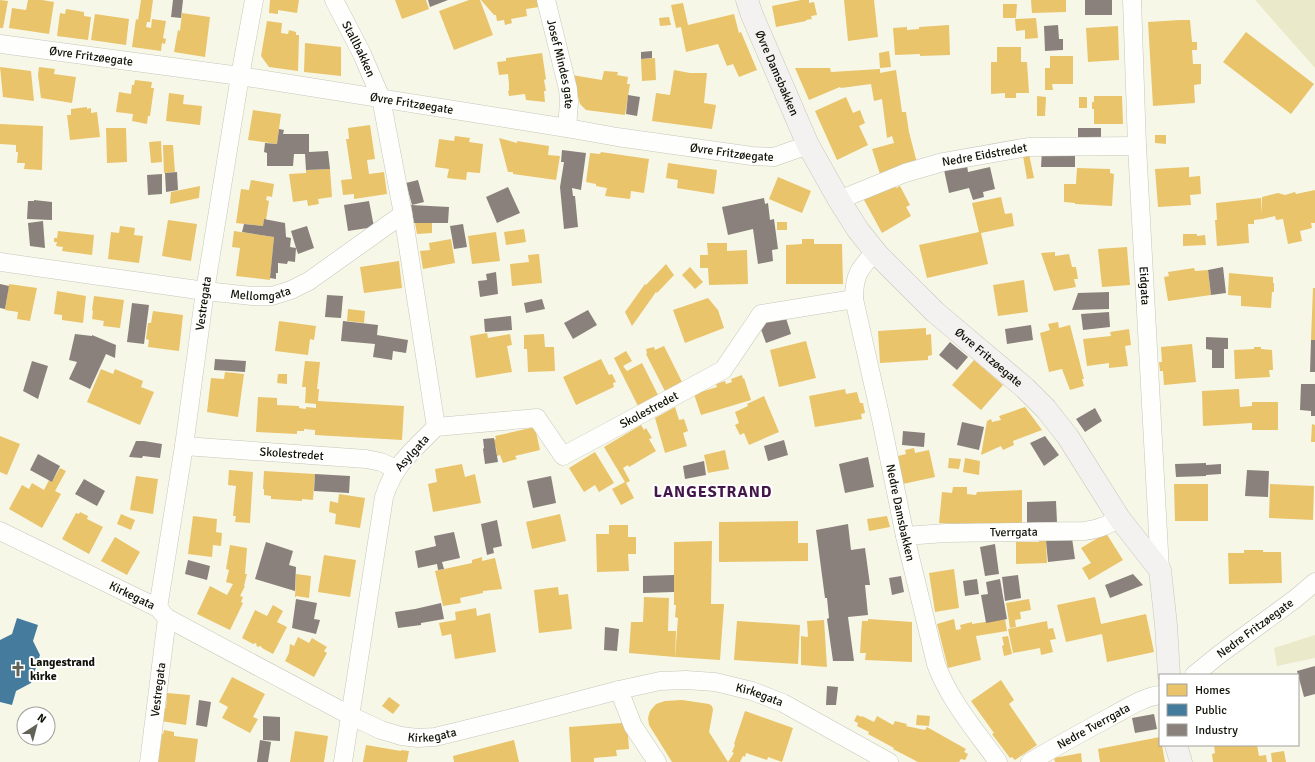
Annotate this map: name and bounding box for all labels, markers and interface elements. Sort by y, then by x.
street label: Josef Mindes gate [543,18,576,110]
street label: Stallbakken [338,19,378,80]
street label: Øvre Damsbakken [752,28,802,118]
street label: Øvre Fritzøegate [48,44,134,70]
street label: Øvre Fritzøegate [369,90,454,118]
street label: Øvre Fritzøegate [689,140,774,165]
street label: Nedre Eidstredet [941,140,1028,170]
street label: Eidgata [1136,266,1153,306]
street label: Vestregata [193,275,215,332]
street label: Mellomgata [229,284,293,304]
street label: Øvre Fritzøegate [951,325,1026,391]
street label: Skolestredet [617,388,681,432]
street label: Asylgata [392,432,433,475]
street label: Skolestredet [259,444,324,464]
street label: Nedre Damsbakken [882,463,918,563]
district label: LANGESTRAND [654,482,772,502]
street label: Tverrgata [990,525,1038,540]
street label: Kirkegata [107,578,157,613]
street label: Nedre Fritzøegate [1214,596,1297,662]
place label: Langestrand kirke [30,655,96,684]
church icon: Langestrand kirke [9,660,27,678]
street label: Vestregata [148,662,169,718]
legend [1159,674,1299,746]
street label: Kirkegata [734,680,785,710]
text: Homes [1195,683,1230,698]
street label: Nedre Tverrgata [1055,700,1133,753]
text: Public [1195,703,1227,718]
north arrow [16,706,56,746]
text: N [35,711,49,726]
text: Industry [1195,723,1238,738]
street label: Kirkegata [407,725,458,746]

